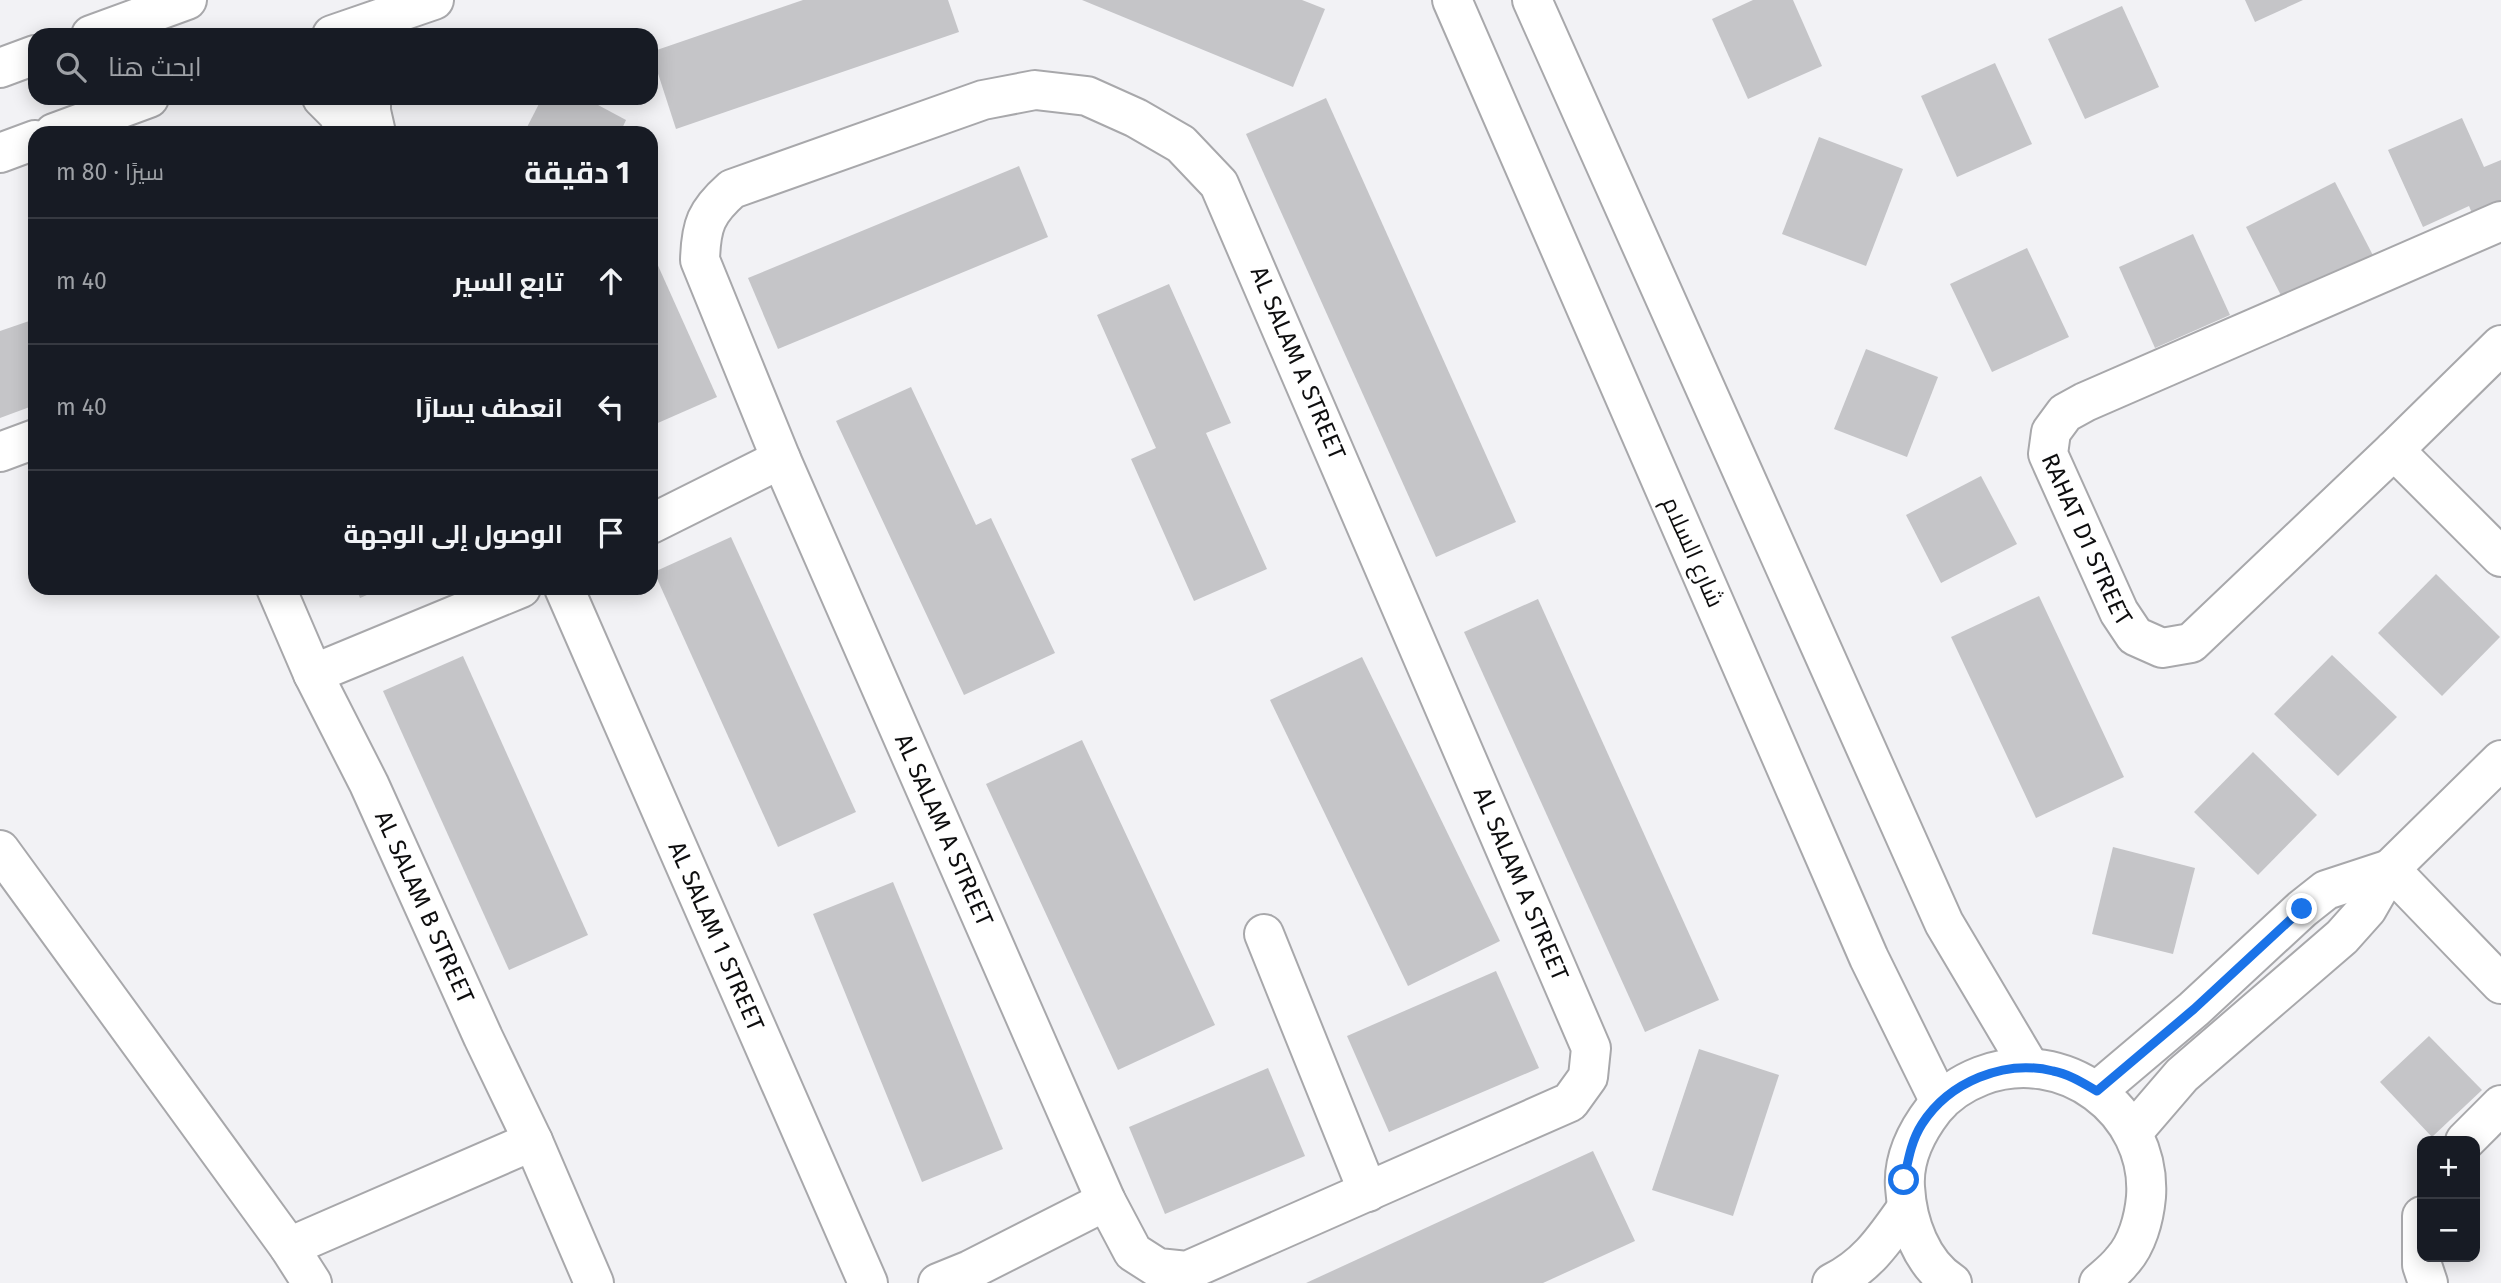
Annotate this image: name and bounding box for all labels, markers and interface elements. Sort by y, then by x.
search box [28,28,658,105]
icon: search [52,48,90,86]
text: ابحث هنا [108,52,202,83]
text: 1 دقيقة [524,155,630,191]
text: سيرًا · 80 m [56,158,164,186]
icon: ahead [592,262,630,300]
street label: AL SALAM A STREET [1245,262,1352,464]
text: 40 m [56,267,107,295]
text: تابع السير [453,267,563,298]
icon: left [592,388,630,426]
text: 40 m [56,393,107,421]
text: انعطف يسارًا [415,393,563,424]
street label: RAHAT D1 STREET [2036,449,2138,631]
street label: شارع السلام [1654,493,1730,612]
icon: arrive [592,514,630,552]
text: الوصول إلى الوجهة [344,519,563,550]
street label: AL SALAM A STREET [889,730,999,931]
street label: AL SALAM A STREET [1468,783,1575,985]
street label: AL SALAM B STREET [369,806,480,1008]
street label: AL SALAM 1 STREET [663,837,770,1036]
route end [2286,893,2317,924]
map controls [2417,1136,2480,1262]
button: + [2417,1136,2480,1199]
route start [1888,1164,1919,1195]
button: − [2417,1199,2480,1262]

